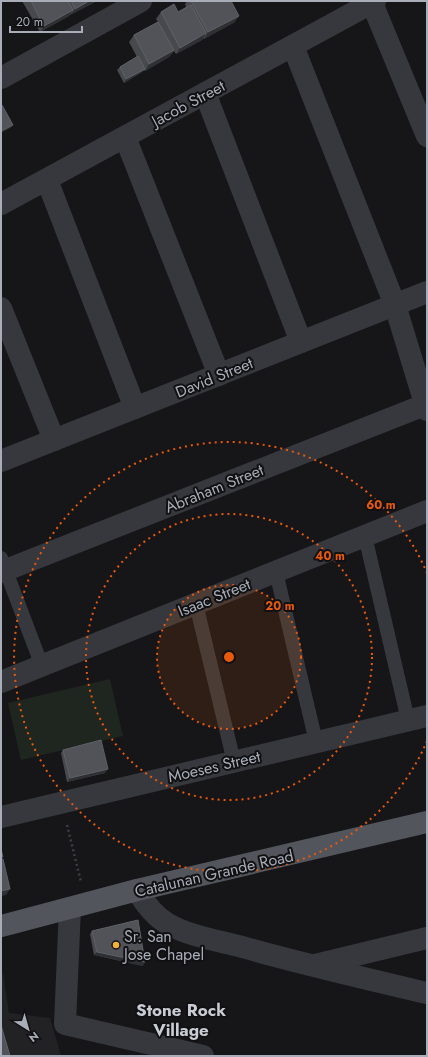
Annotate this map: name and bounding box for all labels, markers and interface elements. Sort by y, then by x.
scale bar [10,8,82,34]
text: 20 m [16,13,43,31]
street label: Jacob Street [146,74,229,133]
street label: David Street [172,351,257,403]
street label: Abraham Street [161,458,267,519]
text: 60 m [366,496,396,514]
text: 40 m [315,547,345,565]
street label: Isaac Street [174,572,254,622]
text: 20 m [265,597,295,615]
centre of rings [222,650,236,664]
street label: Moeses Street [166,745,263,788]
street label: Catalunan Grande Road [132,844,296,903]
place label: Sr. San Jose Chapel [122,925,204,966]
marker: Sr. San Jose Chapel [111,940,121,950]
district label: Stone Rock Village [136,998,226,1042]
north arrow [8,1009,48,1049]
text: N [26,1028,42,1046]

